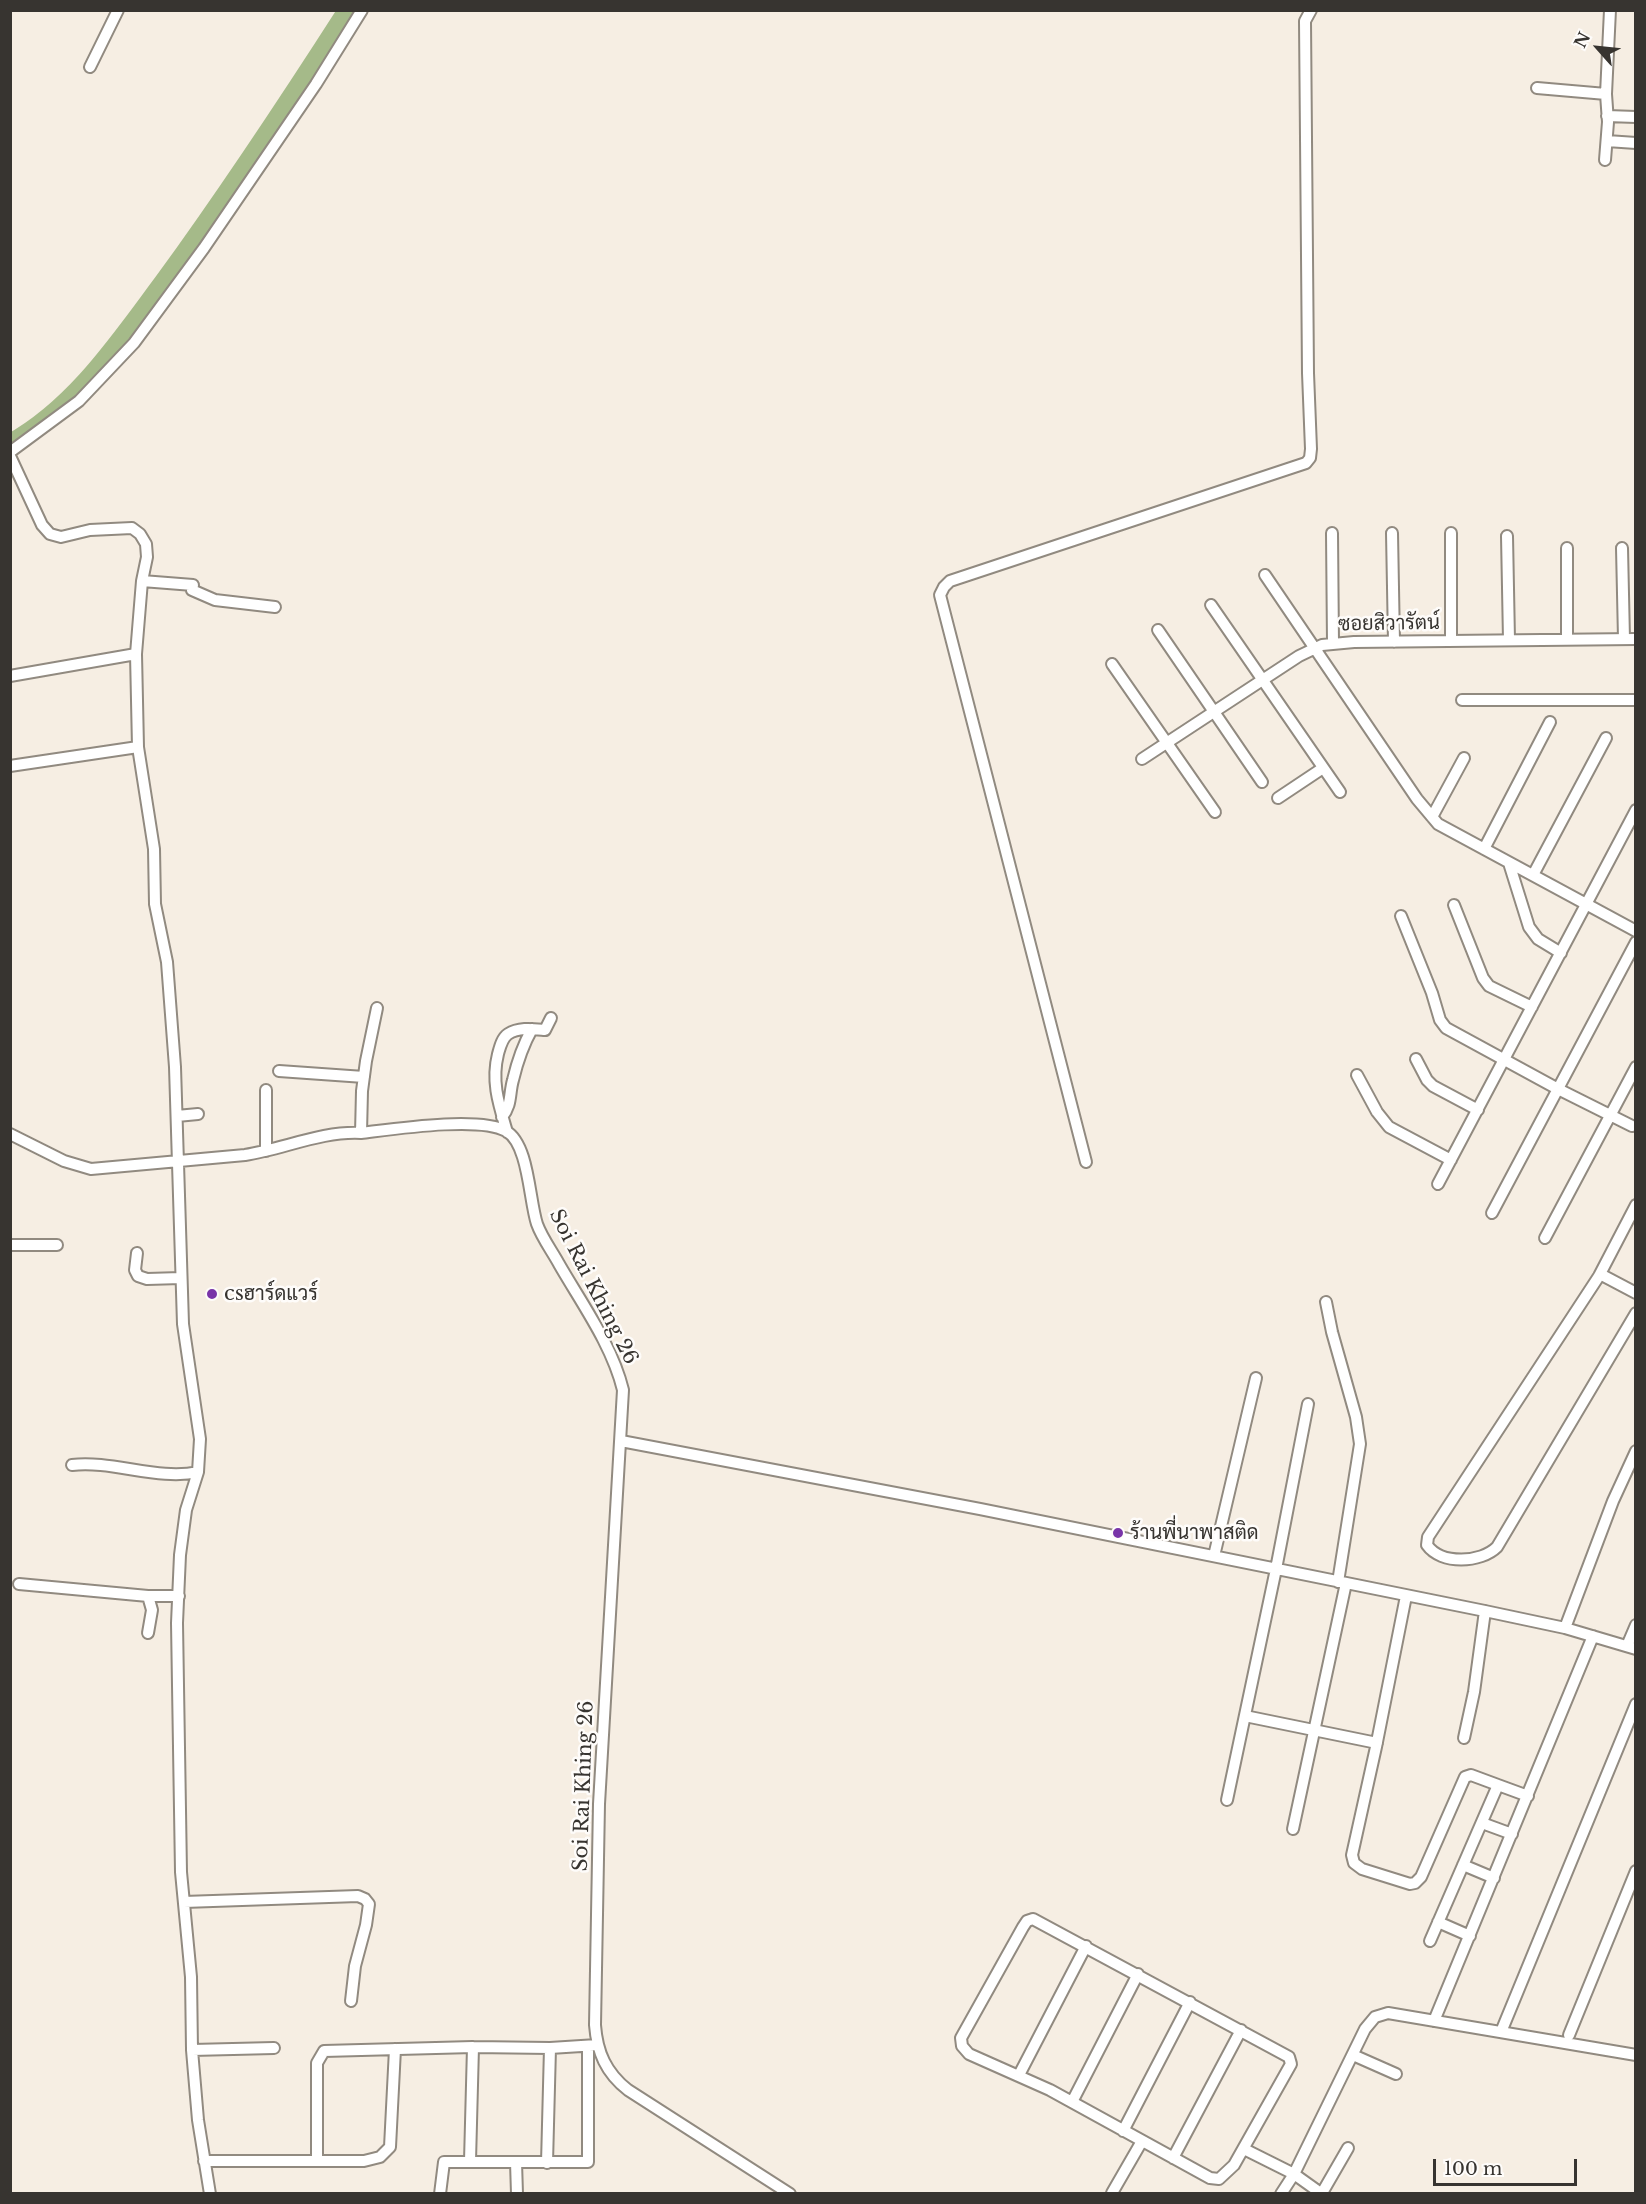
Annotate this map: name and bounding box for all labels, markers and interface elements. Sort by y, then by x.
north arrow [1568,18,1628,78]
text: N [1570,29,1594,51]
street label: ซอยสิวารัตน์ [1338,611,1440,637]
street label: Soi Rai Khing 26 [544,1205,642,1369]
place label: csฮาร์ดแวร์ [224,1282,318,1306]
marker: csฮาร์ดแวร์ [205,1287,219,1301]
place label: ร้านพี่นาพาสติด [1130,1521,1259,1545]
marker: ร้านพี่นาพาสติด [1111,1526,1125,1540]
street label: Soi Rai Khing 26 [569,1700,599,1872]
scale bar [1436,2147,1580,2185]
text: 100 m [1444,2158,1502,2180]

